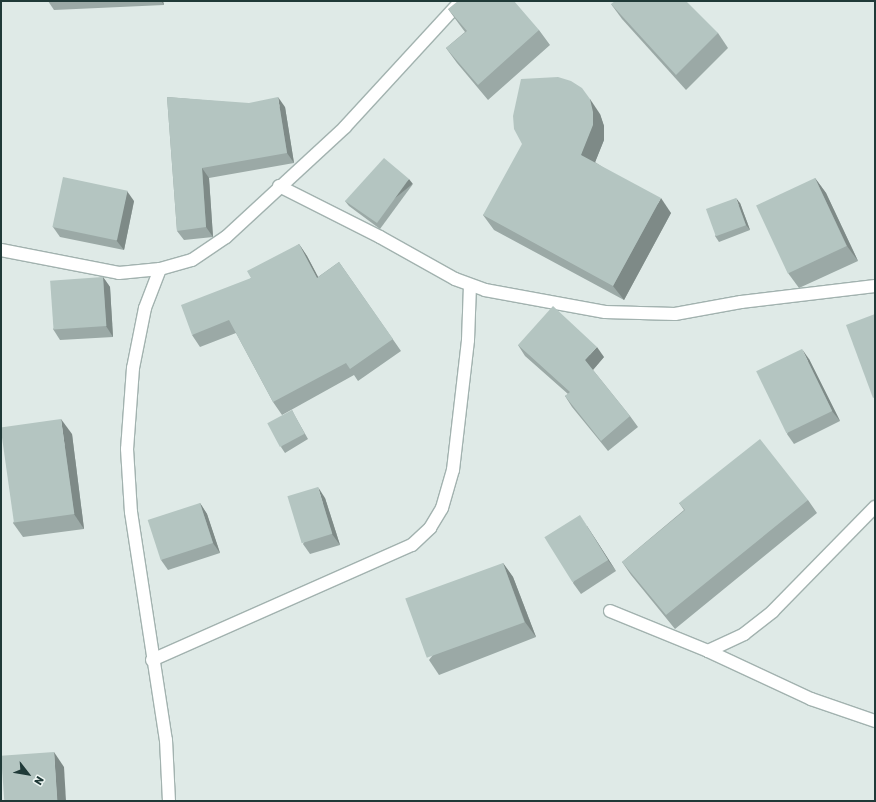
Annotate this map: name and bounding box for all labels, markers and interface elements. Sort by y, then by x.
north arrow [8,754,48,794]
text: N [31,774,46,787]

